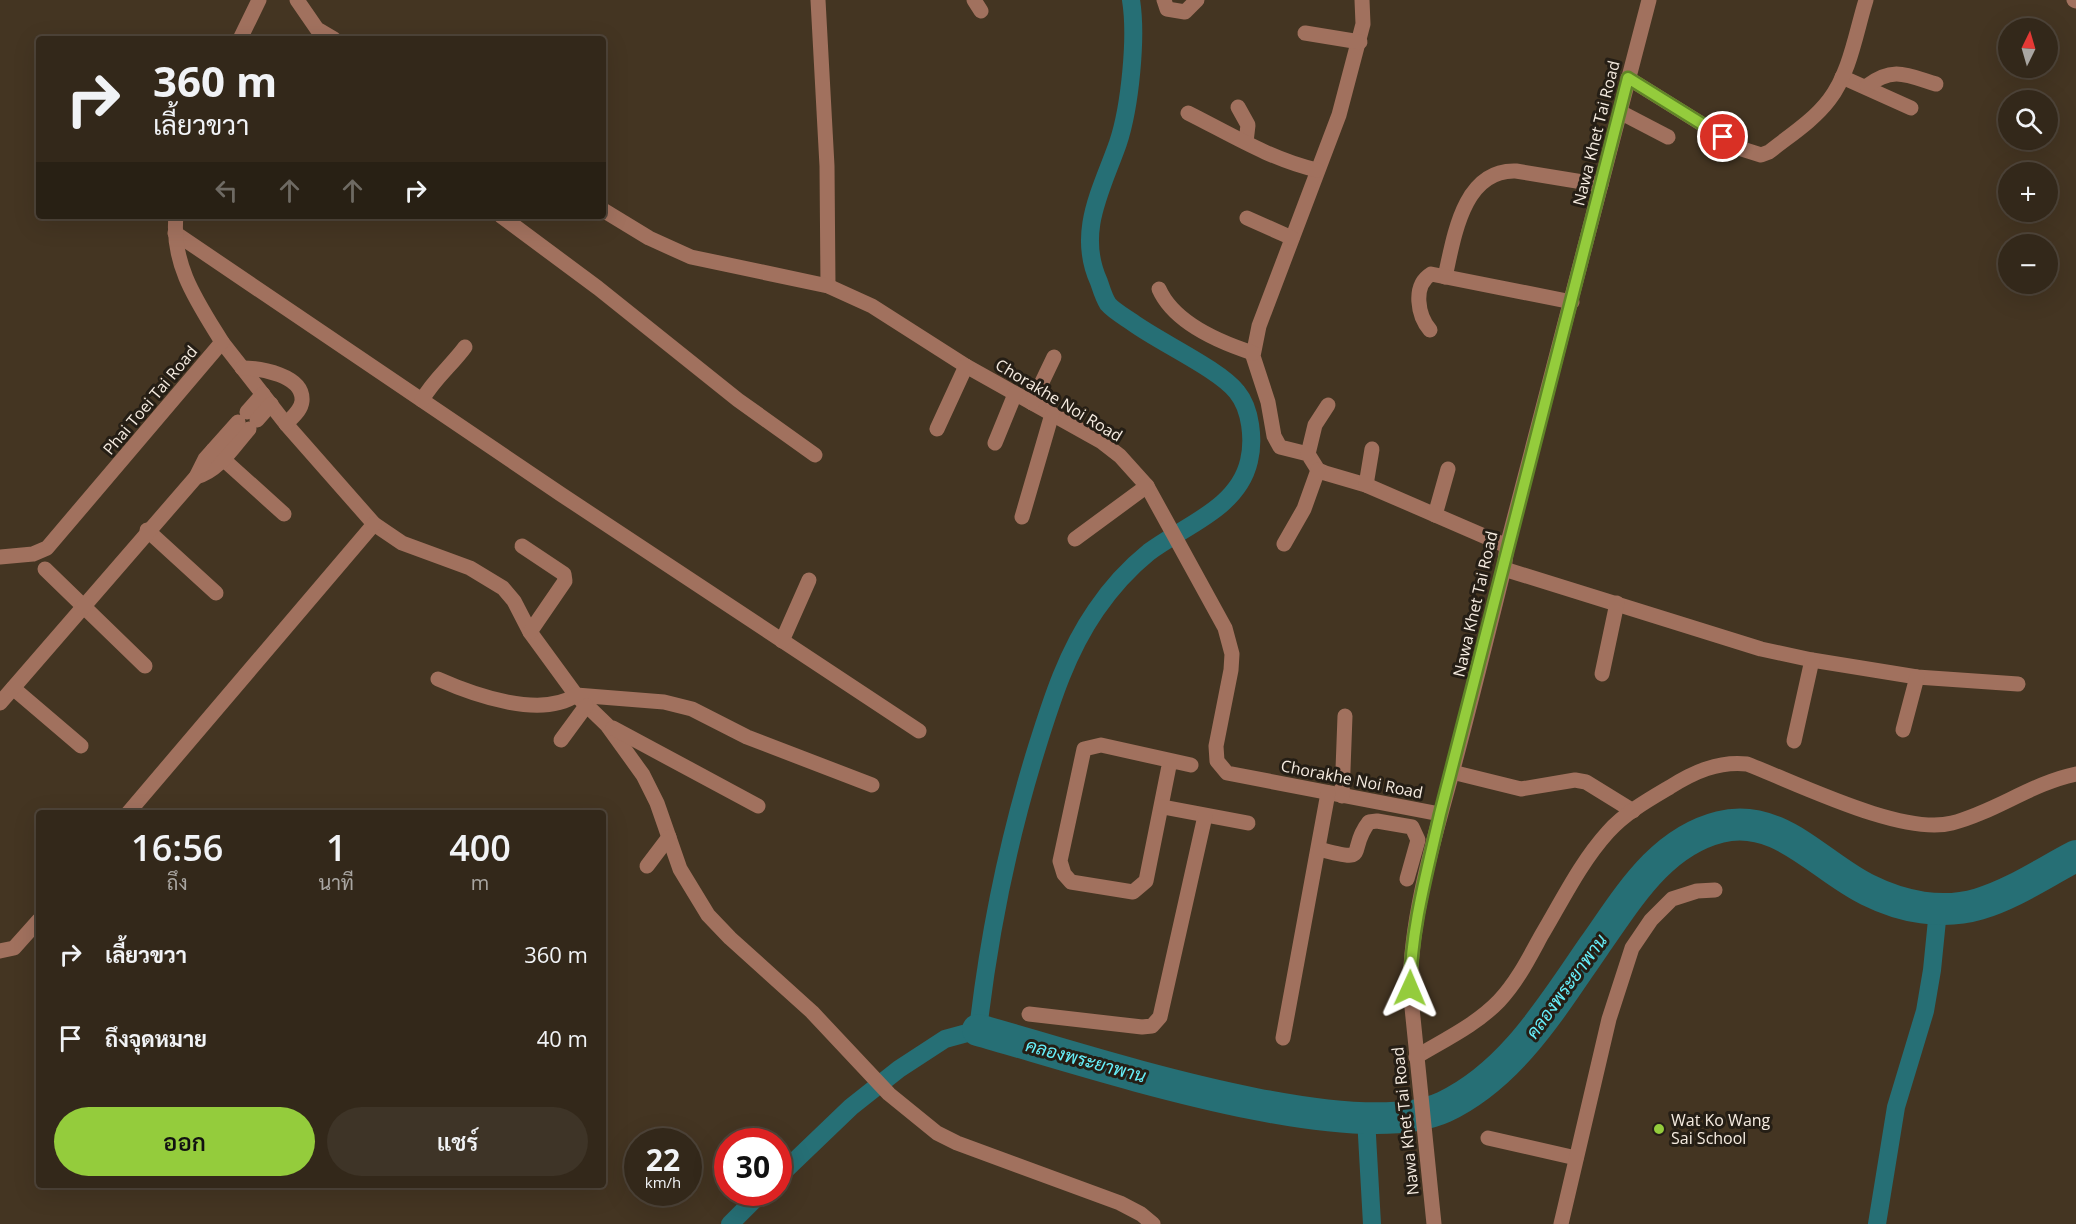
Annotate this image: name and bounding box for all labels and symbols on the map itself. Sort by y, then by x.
north arrow [1998,18,2058,78]
street label: Nawa Khet Tai Road [1567,58,1625,208]
pin [1697,111,1748,162]
street label: Phai Toei Tai Road [98,341,202,459]
street label: Chorakhe Noi Road [991,353,1127,447]
street label: Nawa Khet Tai Road [1448,529,1502,679]
street label: Chorakhe Noi Road [1279,754,1425,804]
water label: คลองพระยาพาน [1520,929,1612,1043]
position arrow [1378,956,1442,1020]
water label: คลองพระยาพาน [1023,1032,1149,1088]
street label: Nawa Khet Tai Road [1386,1046,1424,1196]
place label: Wat Ko Wang Sai School [1671,1109,1771,1149]
marker: Wat Ko Wang Sai School [1652,1122,1666,1136]
speed limit sign: 30 [714,1128,792,1206]

